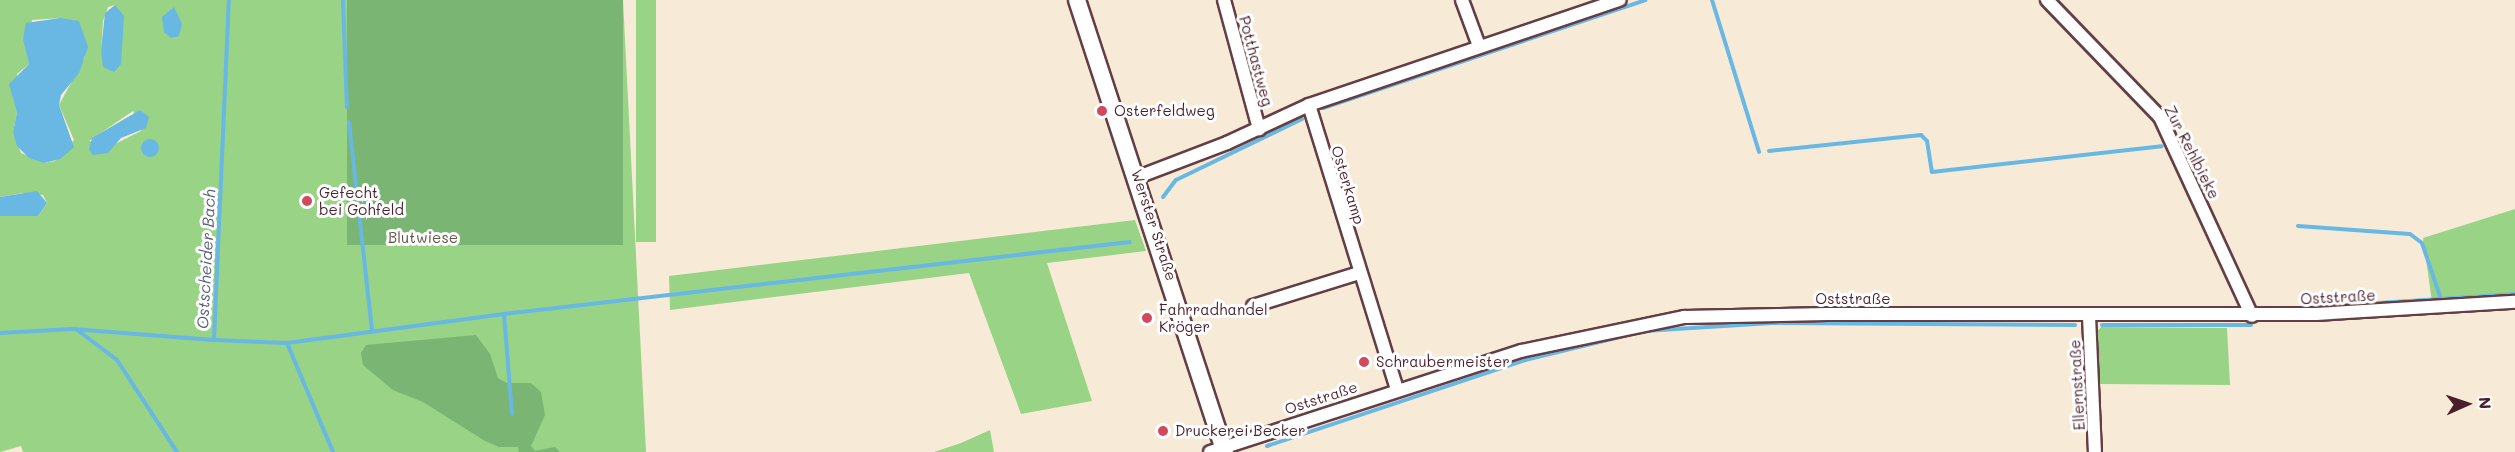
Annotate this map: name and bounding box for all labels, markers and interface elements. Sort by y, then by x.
street label: Potthastweg [1235,14,1277,108]
place label: Osterfeldweg [1114,102,1215,120]
street label: Zur Rehlbieke [2161,102,2223,202]
marker: Osterfeldweg [1095,104,1109,118]
street label: Osterkamp [1328,144,1368,226]
street label: Werster Straße [1127,167,1181,283]
place label: Gefecht bei Gohfeld [319,183,404,218]
water label: Ostscheider Bach [193,189,219,329]
marker: Gefecht bei Gohfeld [300,194,314,208]
park label: Blutwiese [388,229,458,247]
street label: Oststraße [2300,286,2376,308]
street label: Oststraße [1815,290,1891,308]
place label: Fahrradhandel Kröger [1159,300,1268,335]
marker: Fahrradhandel Kröger [1140,311,1154,325]
street label: Ellernstraße [2066,339,2088,431]
place label: Schraubermeister [1376,353,1510,371]
marker: Schraubermeister [1357,355,1371,369]
north arrow [2437,374,2497,434]
street label: Oststraße [1282,378,1360,418]
text: N [2475,396,2496,410]
place label: Druckerei Becker [1175,422,1306,440]
marker: Druckerei Becker [1156,424,1170,438]

